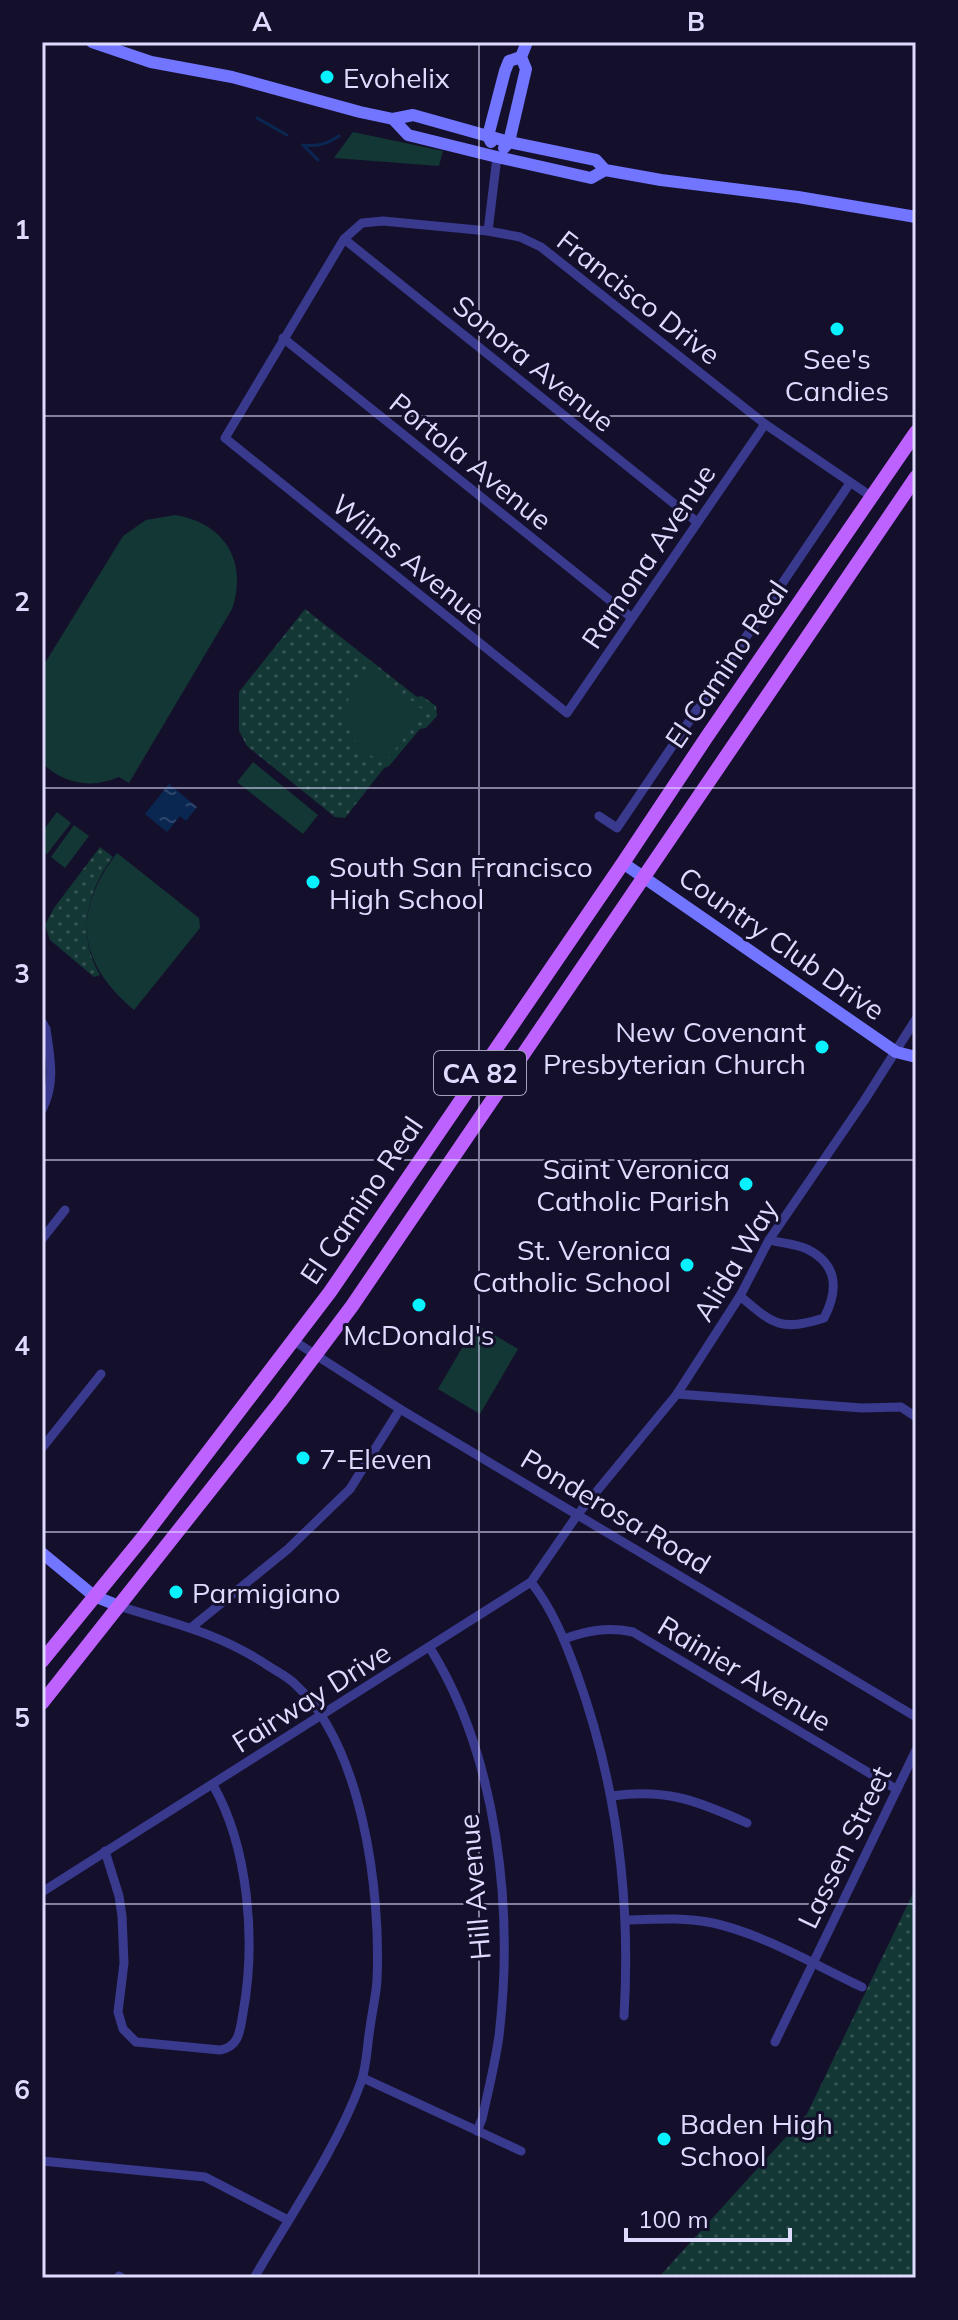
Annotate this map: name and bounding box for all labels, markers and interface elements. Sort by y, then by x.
text: A [252,5,272,38]
text: B [687,5,705,38]
place label: Evohelix [343,60,450,95]
marker: Evohelix [318,68,336,86]
text: 1 [14,213,30,246]
street label: Francisco Drive [550,222,728,372]
street label: Sonora Avenue [446,287,622,439]
marker: See's Candies [828,320,846,338]
place label: See's Candies [785,341,889,408]
street label: Portola Avenue [383,385,559,537]
street label: Ramona Avenue [573,457,723,655]
street label: Wilms Avenue [325,486,493,632]
street label: El Camino Real [657,574,795,754]
text: 2 [14,585,30,618]
place label: South San Francisco High School [329,849,593,916]
street label: Country Club Drive [672,859,892,1027]
marker: South San Francisco High School [304,873,322,891]
text: 3 [14,957,30,990]
place label: New Covenant Presbyterian Church [543,1014,806,1081]
marker: New Covenant Presbyterian Church [813,1038,831,1056]
road number: CA 82 [434,1051,526,1095]
street label: El Camino Real [292,1110,430,1290]
place label: Saint Veronica Catholic Parish [536,1151,730,1218]
marker: Saint Veronica Catholic Parish [737,1175,755,1193]
street label: Alida Way [685,1193,785,1327]
place label: St. Veronica Catholic School [472,1232,671,1299]
marker: St. Veronica Catholic School [678,1256,696,1274]
marker: McDonald's [410,1296,428,1314]
place label: McDonald's [343,1317,495,1352]
text: 4 [14,1329,30,1362]
place label: 7-Eleven [319,1441,432,1476]
street label: Ponderosa Road [515,1441,717,1581]
marker: 7-Eleven [294,1449,312,1467]
place label: Parmigiano [192,1575,341,1610]
marker: Parmigiano [167,1583,185,1601]
street label: Rainier Avenue [652,1607,838,1739]
street label: Fairway Drive [225,1634,397,1760]
text: 5 [14,1701,30,1734]
street label: Lassen Street [790,1760,898,1934]
street label: Hill Avenue [450,1813,498,1961]
text: 6 [14,2073,30,2106]
place label: Baden High School [680,2106,833,2173]
marker: Baden High School [655,2130,673,2148]
scale bar [626,2192,790,2242]
text: 100 m [638,2204,709,2234]

